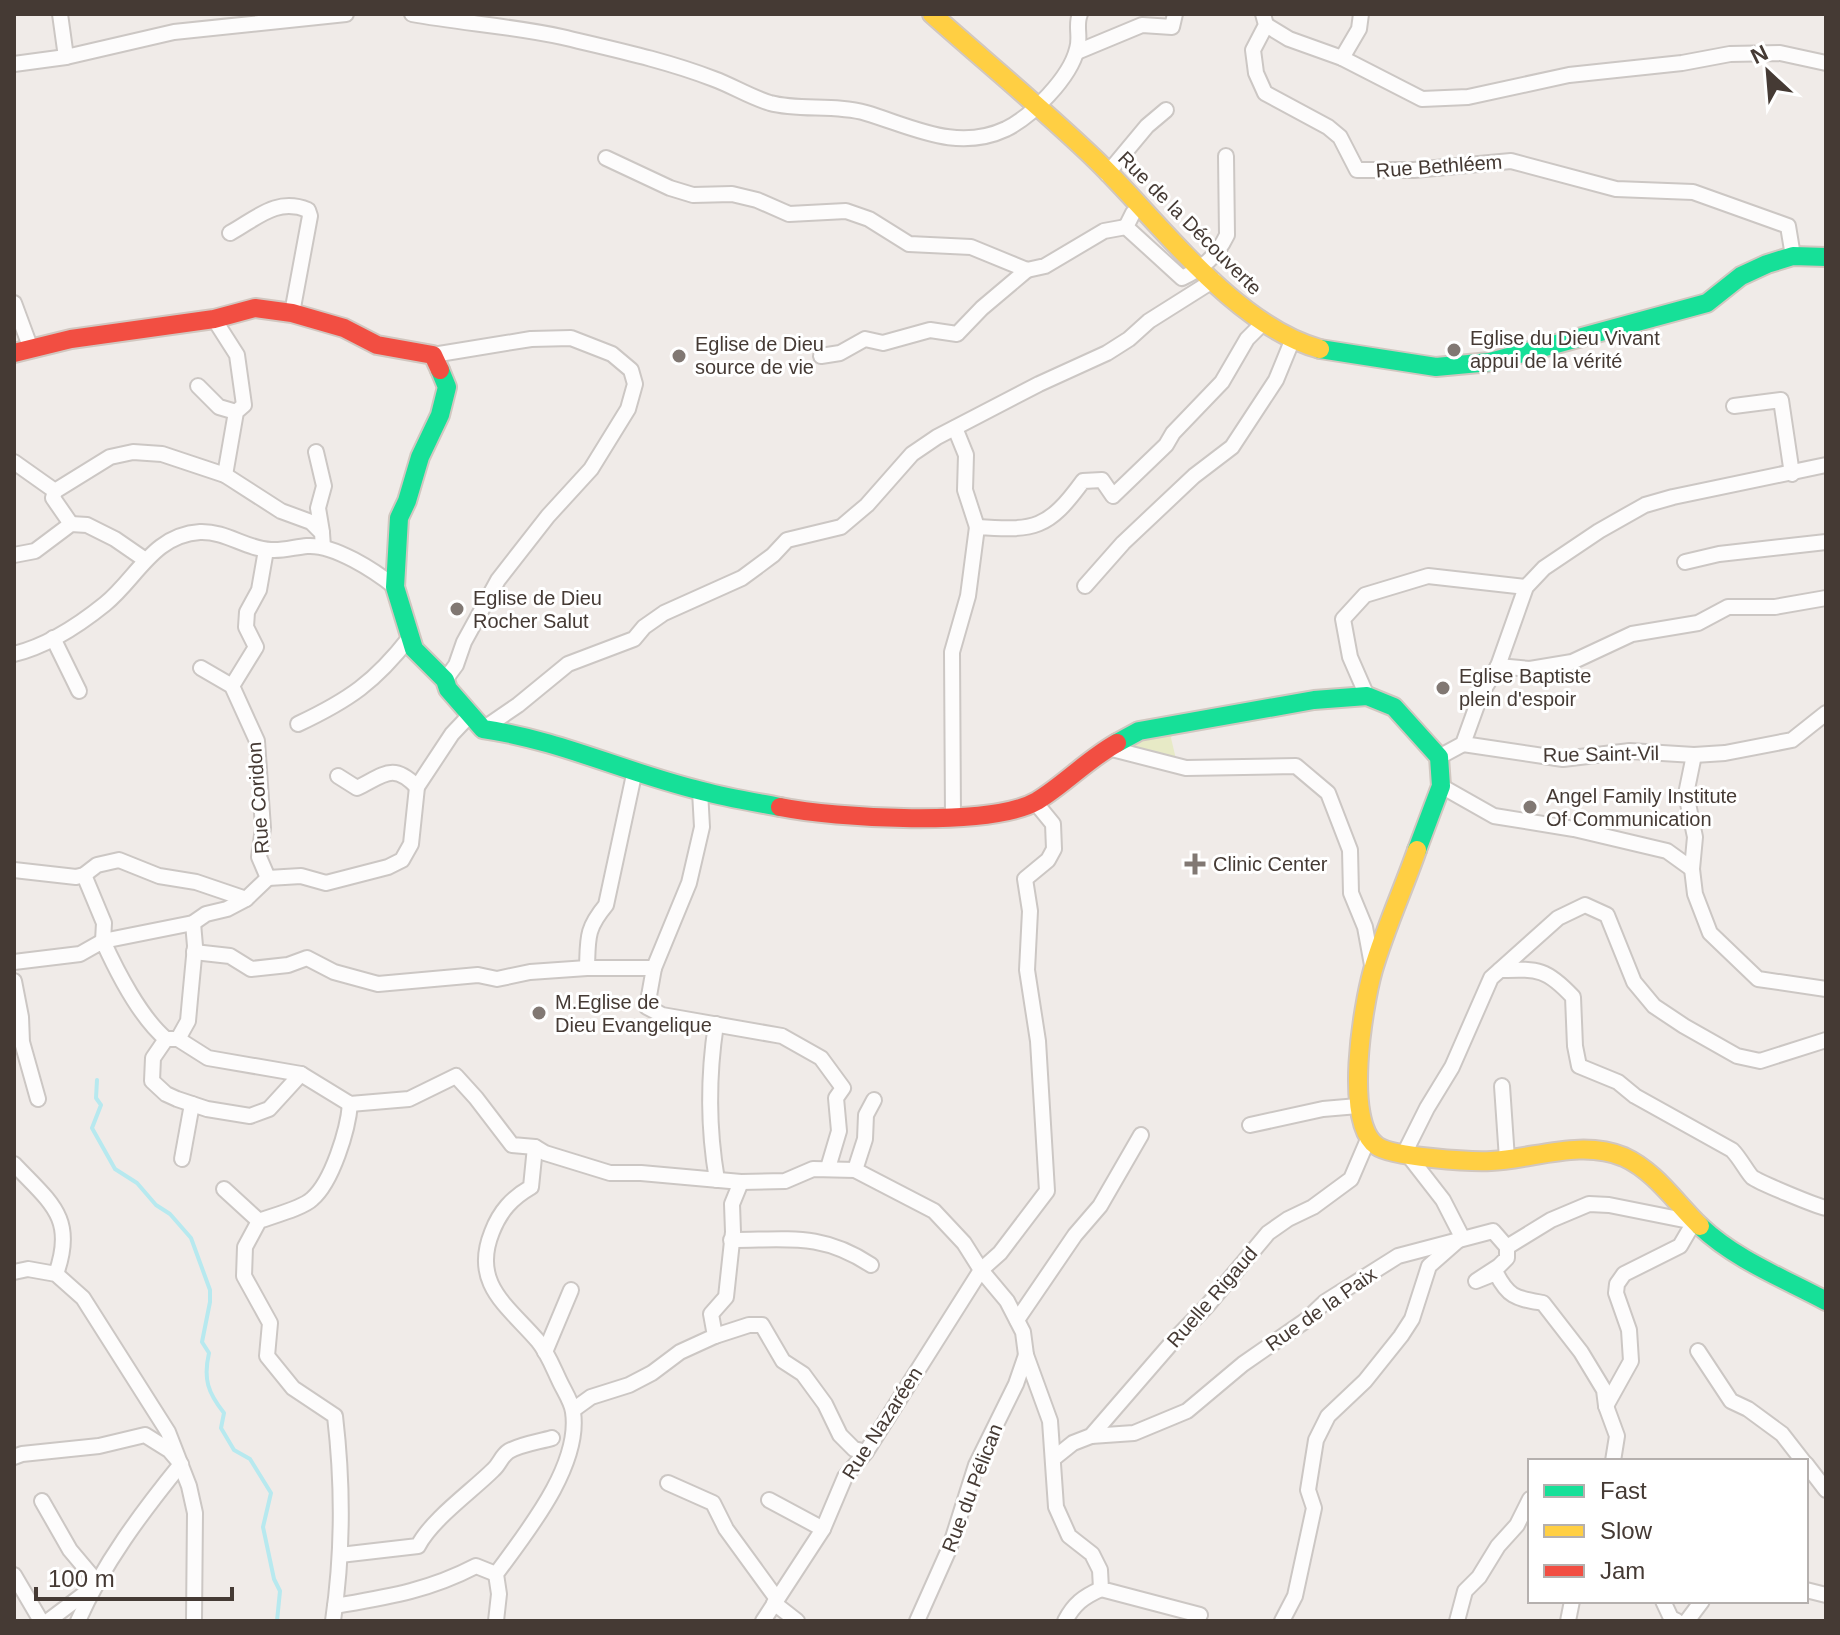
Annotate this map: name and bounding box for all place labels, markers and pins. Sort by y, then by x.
place label: Eglise du Dieu Vivant appui de la vérité [1470,327,1660,372]
place label: Eglise de Dieu source de vie [695,333,824,378]
marker: Eglise du Dieu Vivant appui de la vérité [1445,341,1463,359]
marker: Eglise de Dieu source de vie [670,347,688,365]
place label: Eglise de Dieu Rocher Salut [473,587,602,632]
marker: Eglise de Dieu Rocher Salut [448,600,466,618]
place label: Eglise Baptiste plein d'espoir [1459,665,1591,710]
marker: Eglise Baptiste plein d'espoir [1434,679,1452,697]
place label: Angel Family Institute Of Communication [1546,785,1737,830]
marker: Angel Family Institute Of Communication [1521,798,1539,816]
marker: Clinic Center [1184,853,1206,875]
place label: Clinic Center [1213,853,1328,875]
place label: M.Eglise de Dieu Evangelique [555,991,712,1036]
marker: M.Eglise de Dieu Evangelique [530,1004,548,1022]

